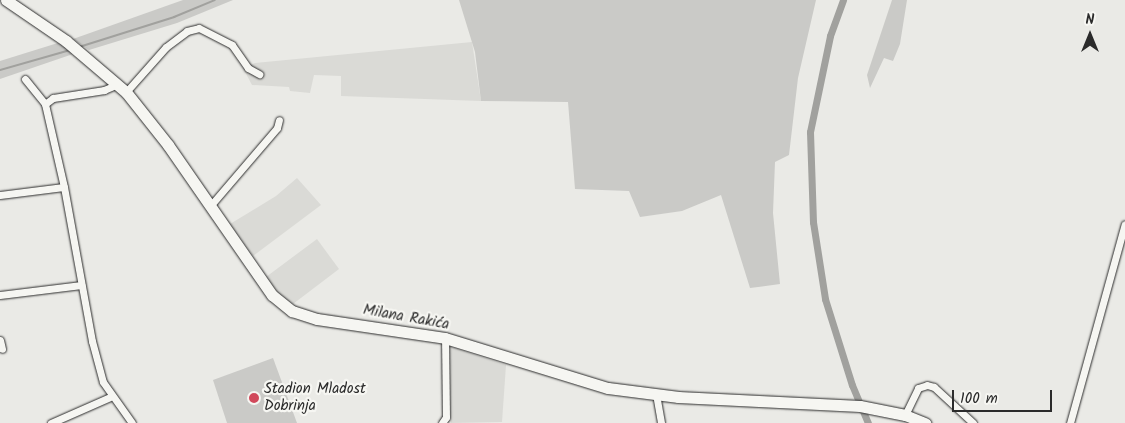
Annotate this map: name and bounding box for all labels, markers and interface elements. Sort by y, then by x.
text: N [1086,9,1094,31]
north arrow [1065,10,1115,60]
street label: Milana Rakića [361,302,451,334]
place label: Stadion Mladost Dobrinja [264,380,366,415]
scale bar [955,380,1055,412]
text: 100 m [960,387,998,411]
marker: Stadion Mladost Dobrinja [248,392,260,404]

